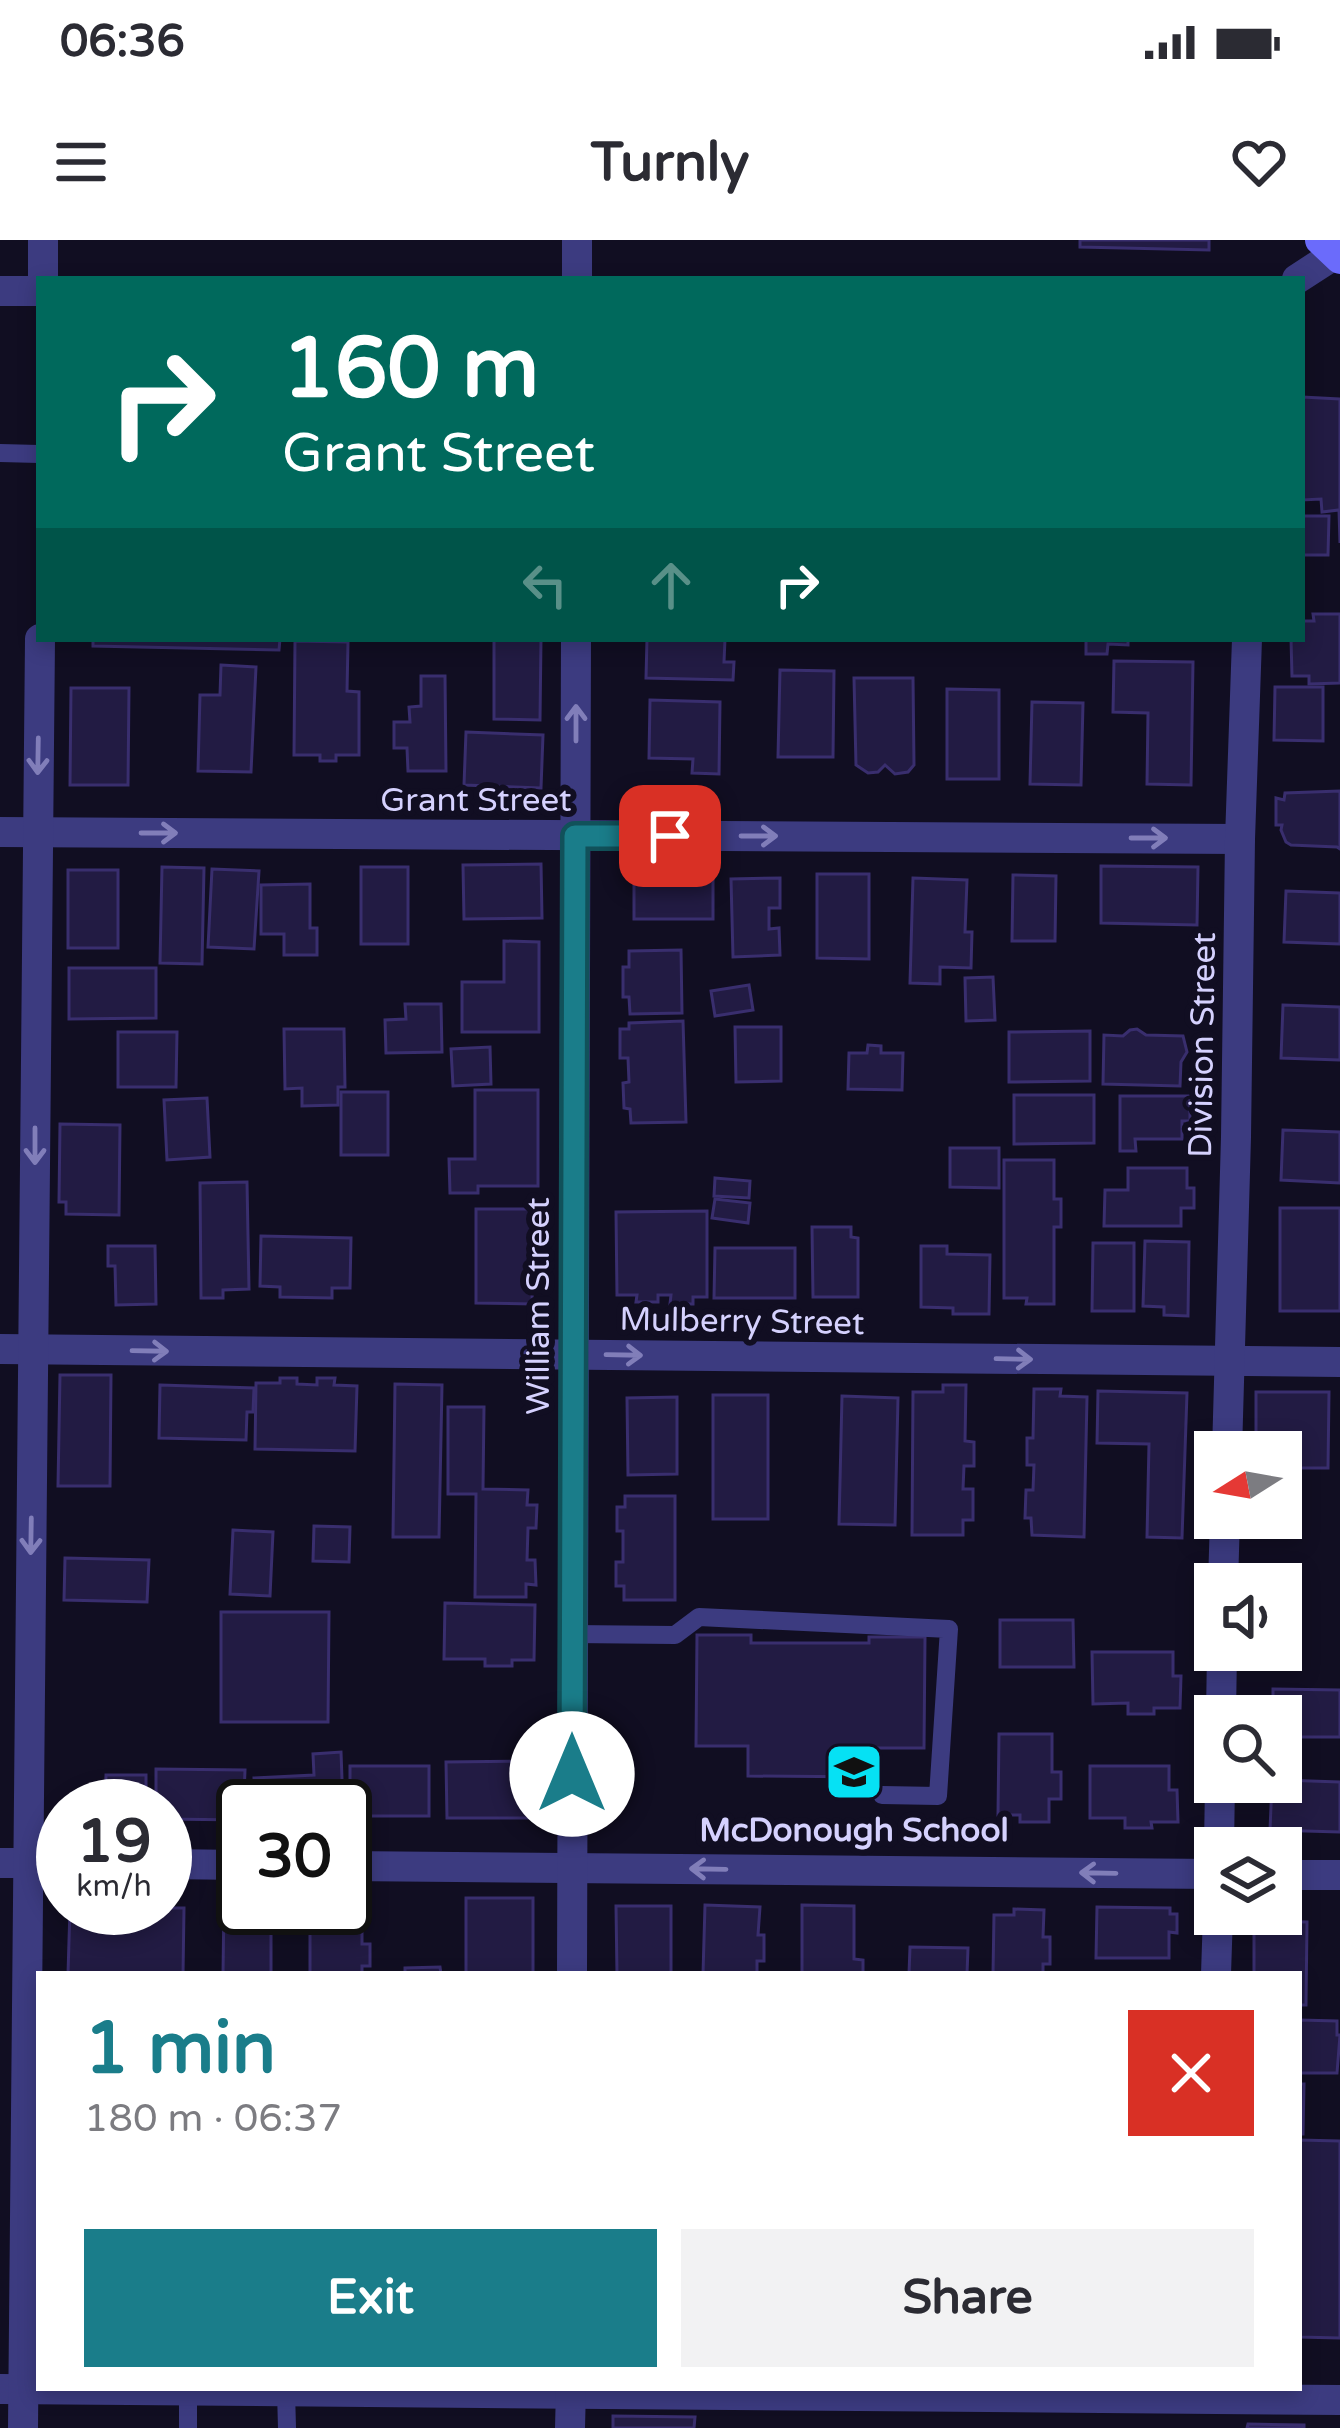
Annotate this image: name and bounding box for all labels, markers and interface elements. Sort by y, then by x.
text: 06:36 [60,15,185,69]
icon: menu [48,129,114,195]
icon: heart [1226,129,1292,195]
text: Turnly [591,130,749,195]
text: 160 m [282,319,539,420]
icon: right [84,324,240,480]
text: Grant Street [282,421,595,486]
icon: left [512,552,578,618]
icon: ahead [638,552,704,618]
icon: right [764,552,830,618]
one-way arrow [565,704,587,743]
one-way arrow [27,736,50,775]
street label: Grant Street [380,781,572,820]
pin [619,785,721,887]
icon: arrive [637,803,703,869]
one-way arrow [139,822,178,844]
one-way arrow [739,825,778,847]
one-way arrow [1129,827,1168,849]
street label: Division Street [1181,932,1224,1158]
one-way arrow [24,1126,46,1165]
street label: William Street [519,1197,558,1415]
street label: Mulberry Street [619,1300,865,1343]
one-way arrow [130,1339,169,1362]
one-way arrow [604,1344,643,1366]
one-way arrow [994,1348,1033,1370]
north arrow [1194,1431,1302,1539]
map controls [1194,1431,1302,1935]
one-way arrow [20,1516,43,1555]
button: sound [1194,1563,1302,1671]
button: search [1194,1695,1302,1803]
position arrow [509,1711,635,1837]
school or university icon: McDonough School [823,1741,885,1803]
speed limit sign: 30 [216,1779,372,1935]
text: 19 [76,1806,152,1878]
place label: McDonough School [699,1811,1009,1850]
button: layers [1194,1827,1302,1935]
one-way arrow [689,1858,728,1880]
one-way arrow [1079,1862,1118,1884]
text: km/h [76,1868,152,1905]
text: 1 min [84,2006,276,2093]
button: close [1128,2010,1254,2136]
text: 180 m · 06:37 [84,2095,342,2142]
button: Exit [84,2229,657,2367]
button: Share [681,2229,1254,2367]

